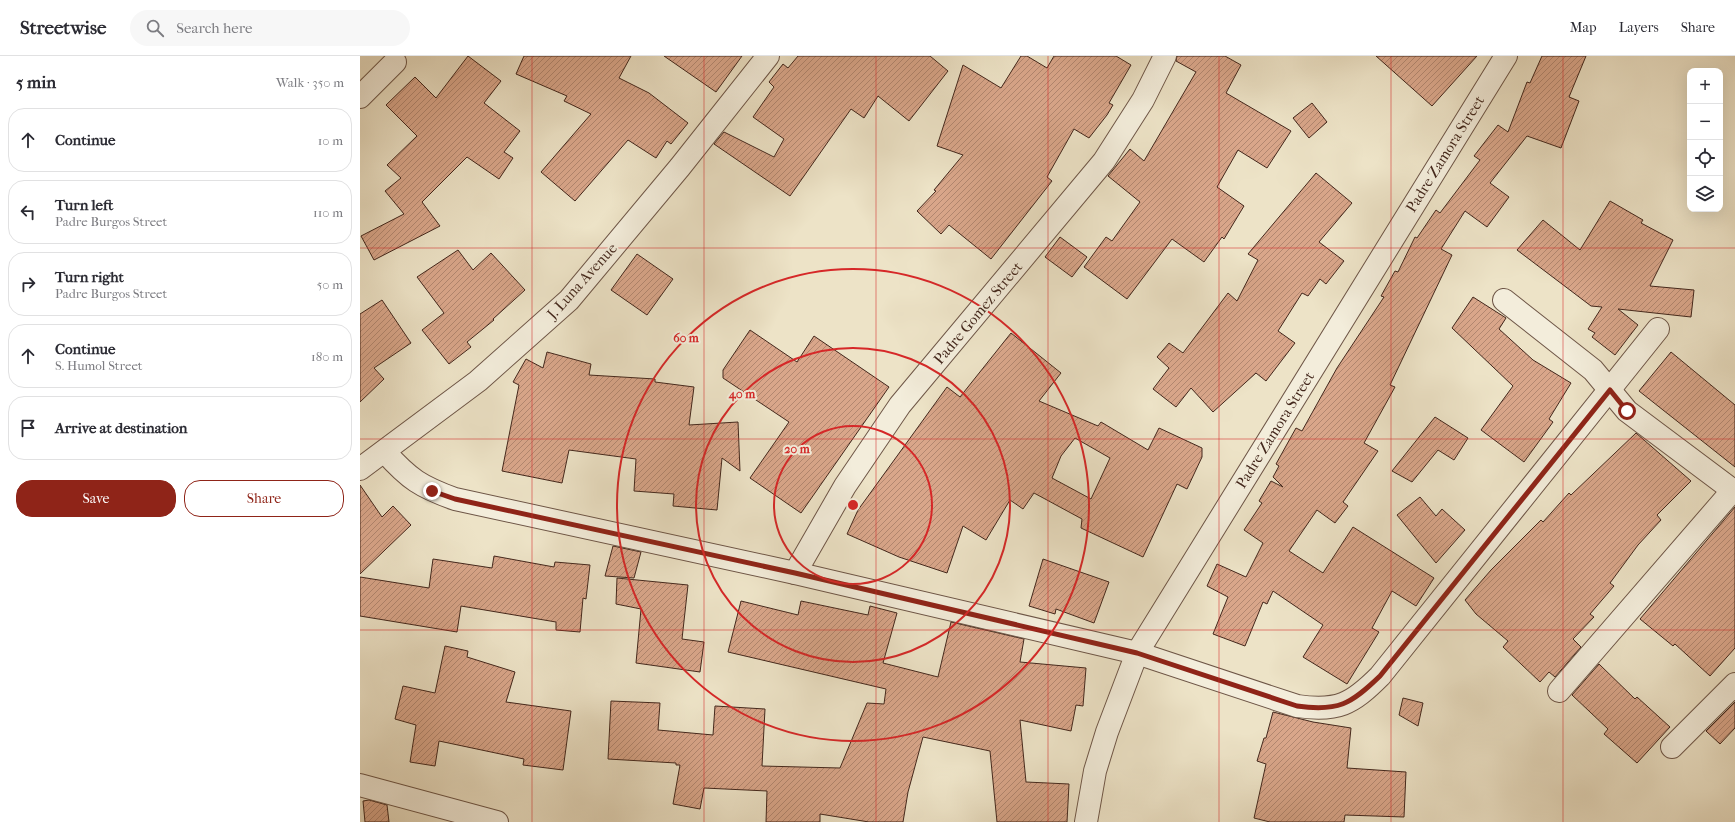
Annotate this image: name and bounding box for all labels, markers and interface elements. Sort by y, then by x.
search box [130,10,410,46]
text: Streetwise [20,17,106,39]
icon: search [144,17,166,39]
text: Search here [176,19,252,37]
text: Map [1570,19,1597,36]
text: Layers [1619,19,1659,36]
text: Share [1681,19,1715,36]
map controls [1687,68,1723,212]
button: + [1687,68,1723,104]
text: 5 min [16,72,56,92]
text: Walk · 350 m [276,75,344,90]
street label: Padre Zamora Street [1402,92,1488,216]
button: − [1687,104,1723,140]
icon: ahead [17,129,39,151]
text: Continue [55,131,115,149]
text: 10 m [318,133,343,148]
button: locate [1687,140,1723,176]
button: layers [1687,176,1723,212]
text: Turn left [55,196,113,214]
icon: left [17,201,39,223]
text: 110 m [313,205,343,220]
text: Padre Burgos Street [55,214,167,229]
street label: J. Luna Avenue [542,239,621,323]
street label: Padre Gomez Street [930,258,1027,368]
text: Turn right [55,268,124,286]
icon: right [17,273,39,295]
text: 50 m [317,277,343,292]
text: Padre Burgos Street [55,286,167,301]
text: 60 m [673,331,700,345]
text: Continue [55,340,115,358]
icon: ahead [17,345,39,367]
text: 180 m [311,349,343,364]
text: S. Humol Street [55,358,142,373]
street label: Padre Zamora Street [1232,368,1318,492]
text: 40 m [728,387,756,402]
route start [1618,402,1636,420]
icon: arrive [17,417,39,439]
text: Arrive at destination [55,419,187,437]
text: 20 m [784,442,811,456]
button: Save [16,480,176,517]
button: Share [184,480,344,517]
route end [423,482,441,500]
centre of rings [846,498,860,512]

